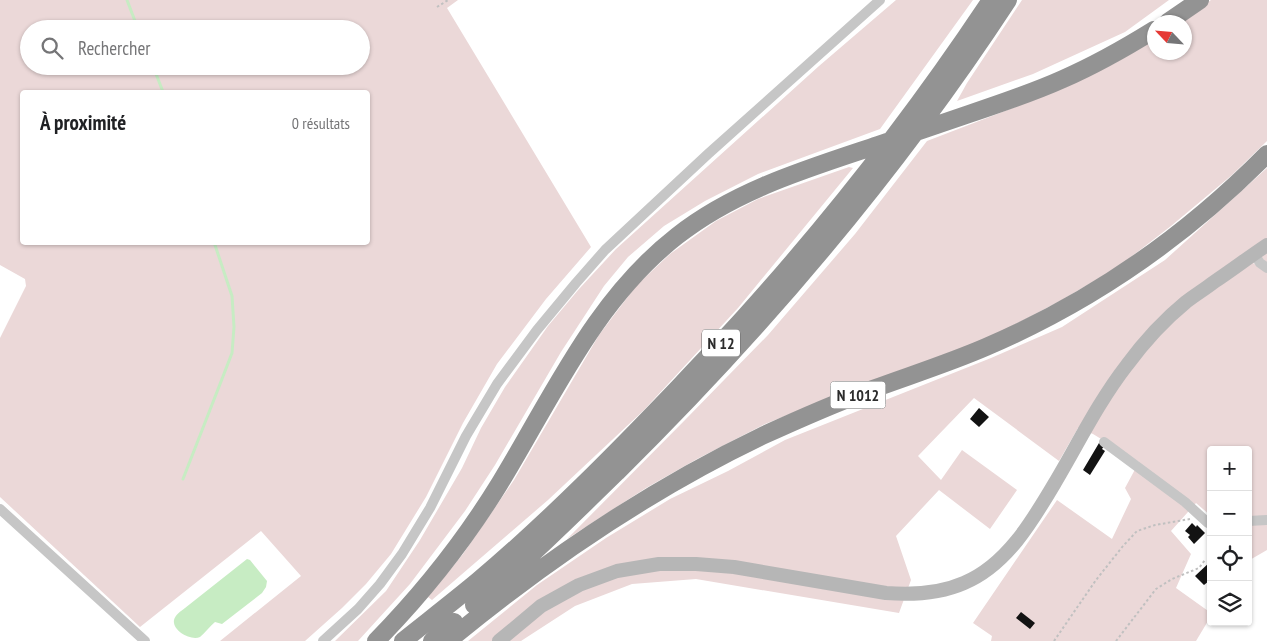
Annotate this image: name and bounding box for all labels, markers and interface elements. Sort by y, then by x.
north arrow [1147,15,1192,60]
search box [20,20,370,75]
icon: search [38,34,66,62]
text: Rechercher [78,36,150,60]
text: À proximité [40,109,126,136]
text: 0 résultats [292,113,350,133]
road number: N 12 [702,329,740,356]
road number: N 1012 [830,382,886,408]
map controls [1207,446,1252,626]
button: + [1207,446,1252,491]
button: − [1207,491,1252,536]
button: locate [1207,536,1252,581]
button: layers [1207,581,1252,626]

